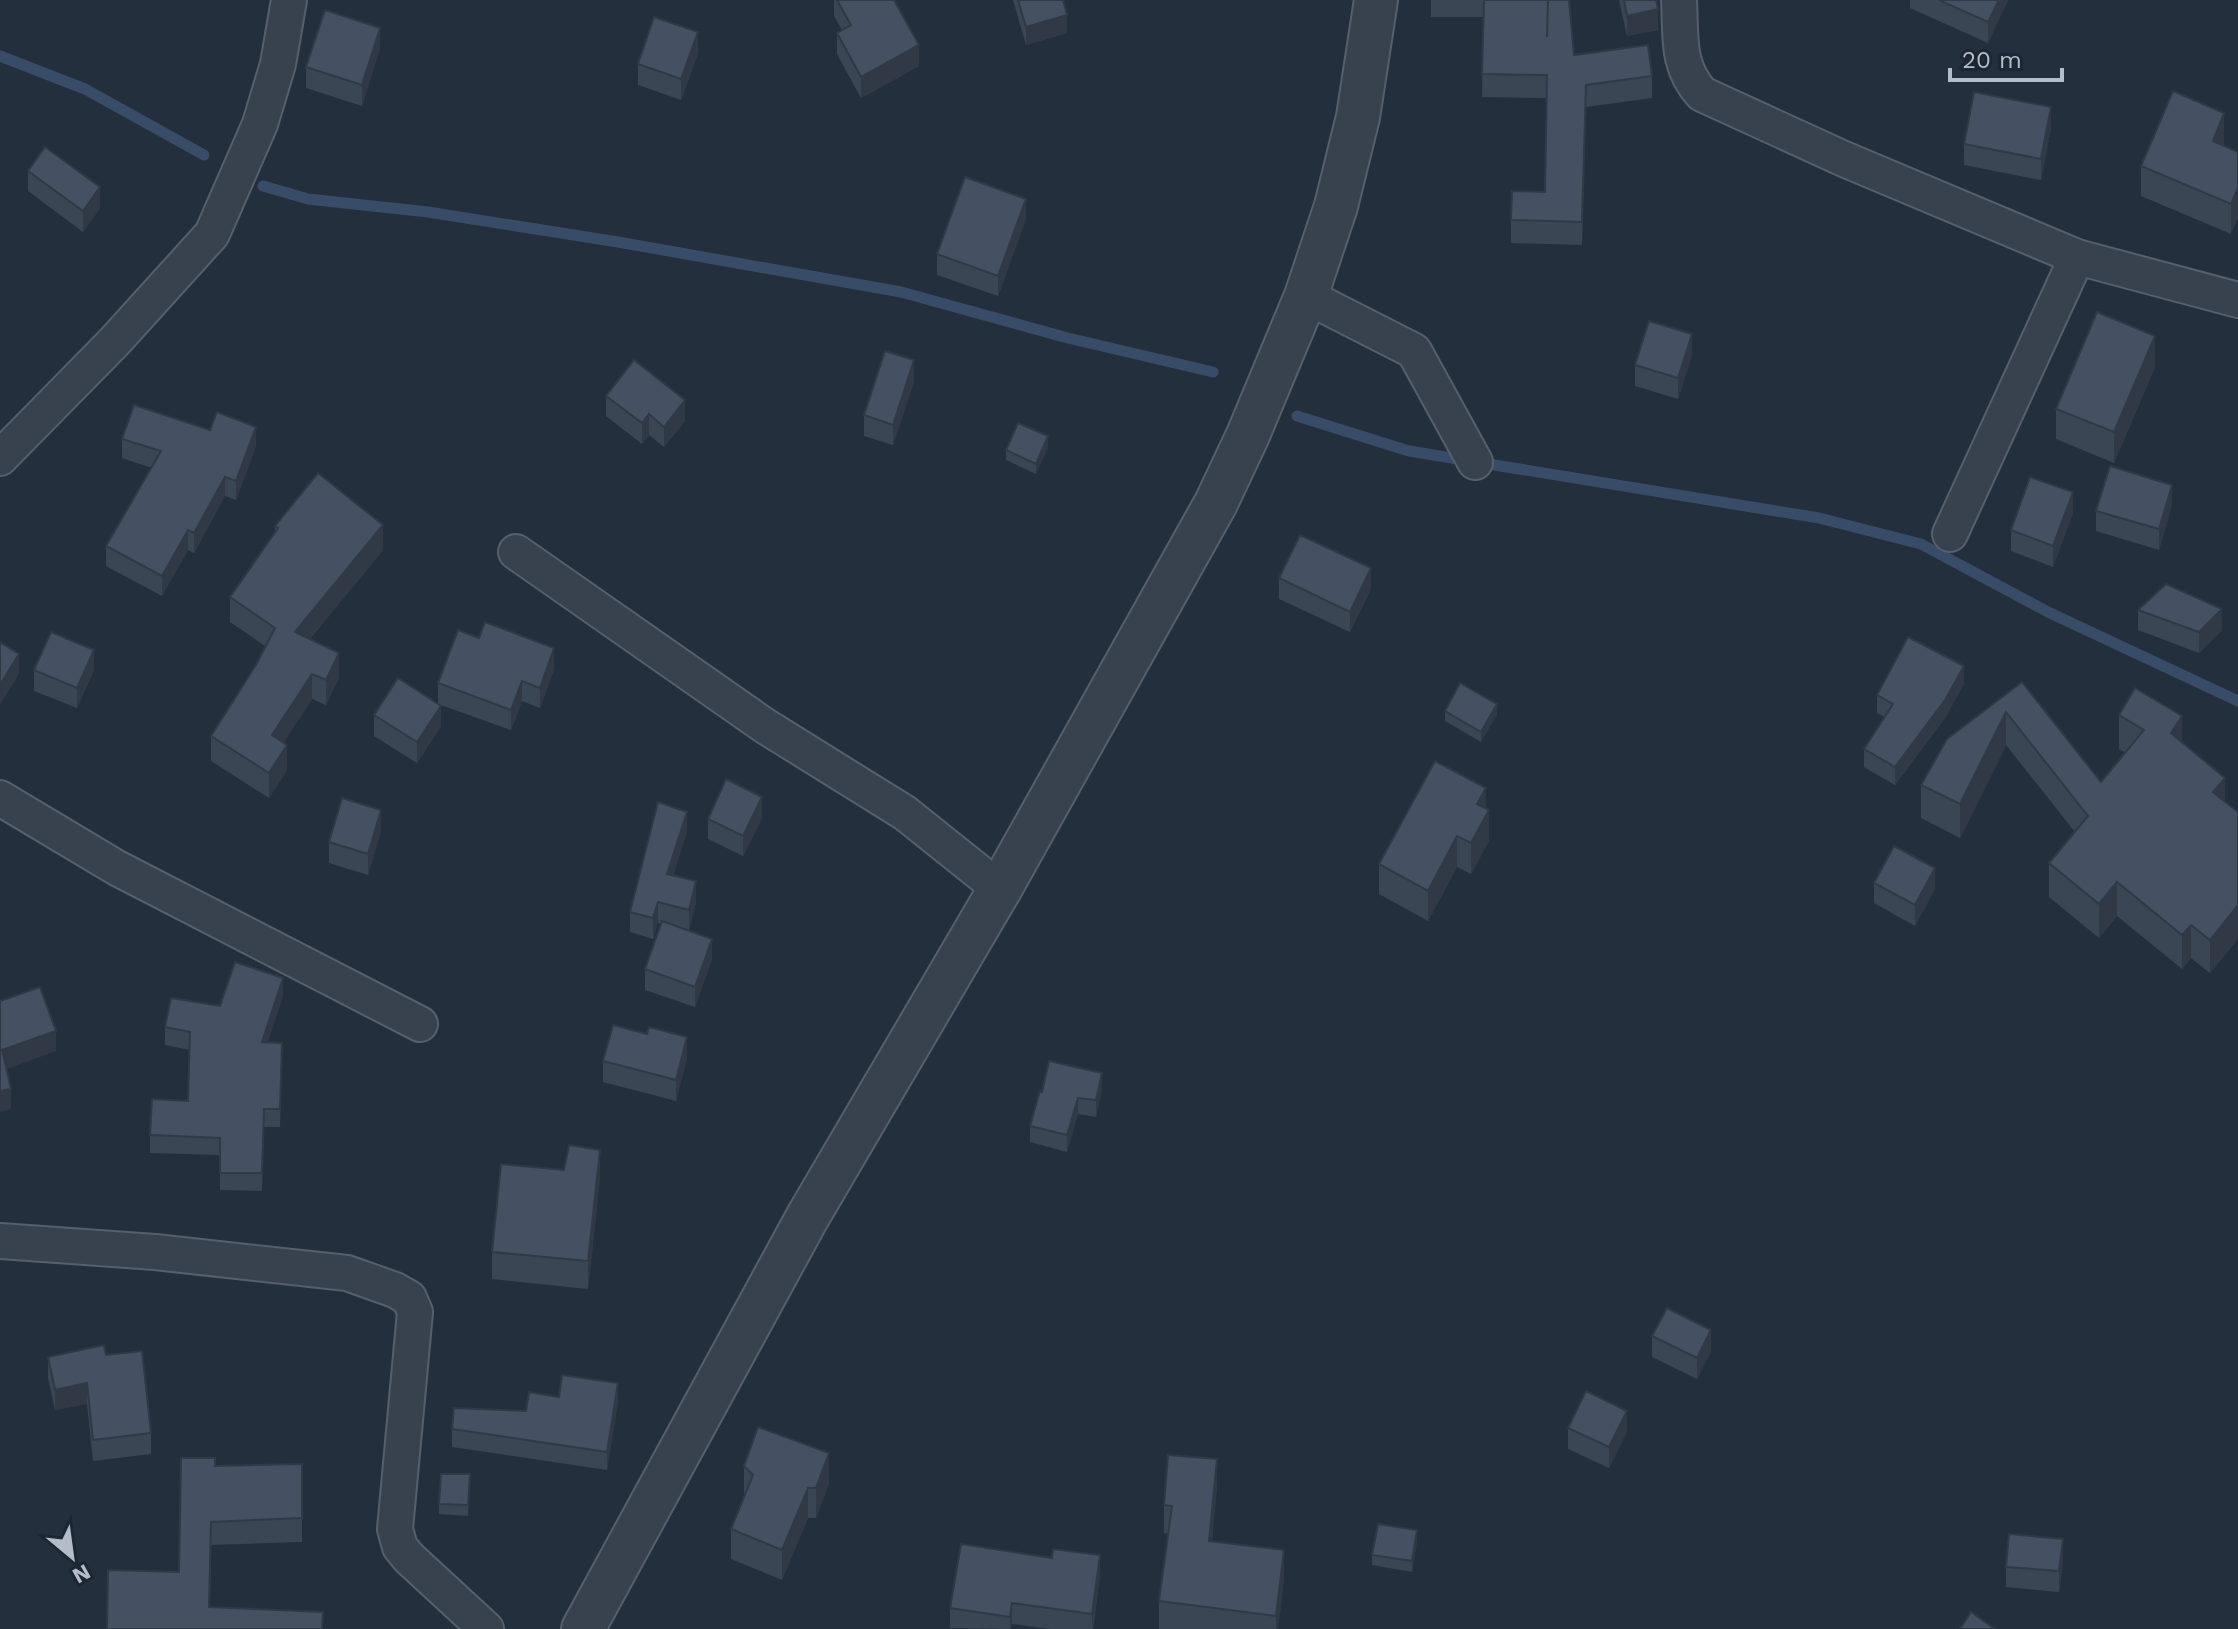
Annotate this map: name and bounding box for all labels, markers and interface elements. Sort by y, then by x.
scale bar [1950,32,2062,82]
text: 20 m [1962,46,2022,74]
north arrow [32,1517,112,1597]
text: N [68,1559,95,1589]

